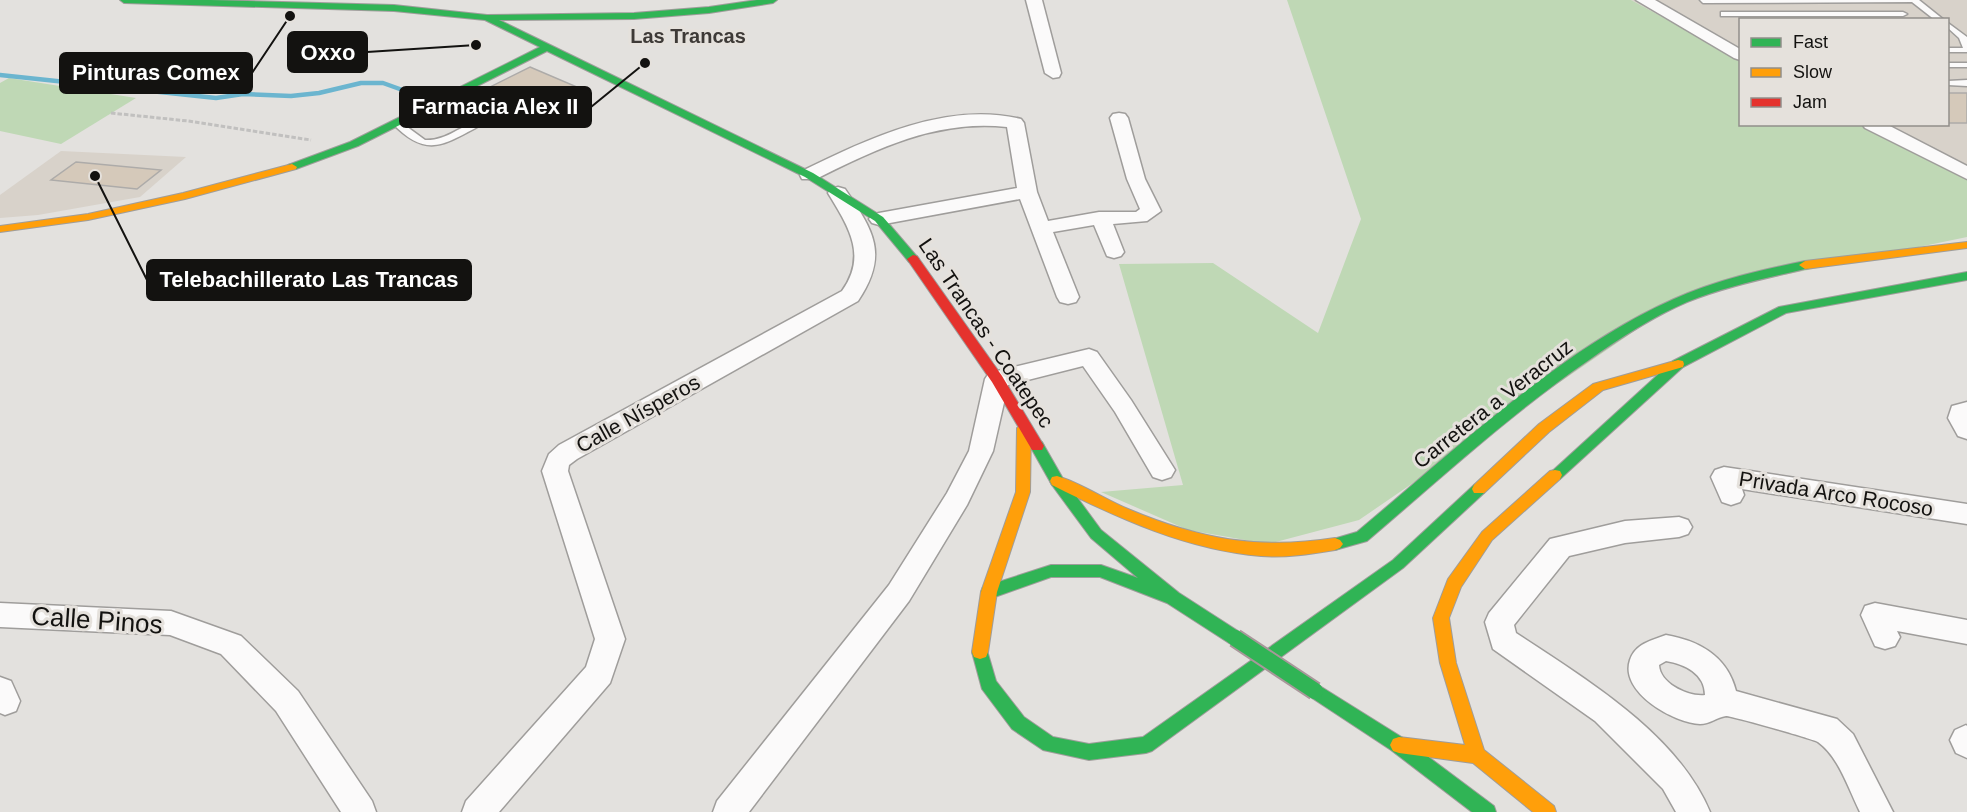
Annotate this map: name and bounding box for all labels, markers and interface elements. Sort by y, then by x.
legend [1739,18,1949,126]
district label: Las Trancas [630,25,746,47]
callout: Oxxo [288,32,367,72]
text: Fast [1793,32,1828,52]
text: Oxxo [300,40,356,65]
callout: Pinturas Comex [60,53,252,93]
text: Pinturas Comex [72,60,241,85]
text: Slow [1793,62,1833,82]
callout: Farmacia Alex II [400,87,591,127]
text: Jam [1793,92,1827,112]
text: Farmacia Alex II [412,94,578,119]
street label: Las Trancas - Coatepec [915,234,1058,432]
callout: Telebachillerato Las Trancas [147,260,471,300]
text: Telebachillerato Las Trancas [159,267,459,292]
street label: Carretera a Veracruz [1409,335,1577,473]
street label: Calle Nísperos [572,370,704,457]
street label: Privada Arco Rocoso [1737,467,1935,520]
street label: Calle Pinos [30,600,164,640]

